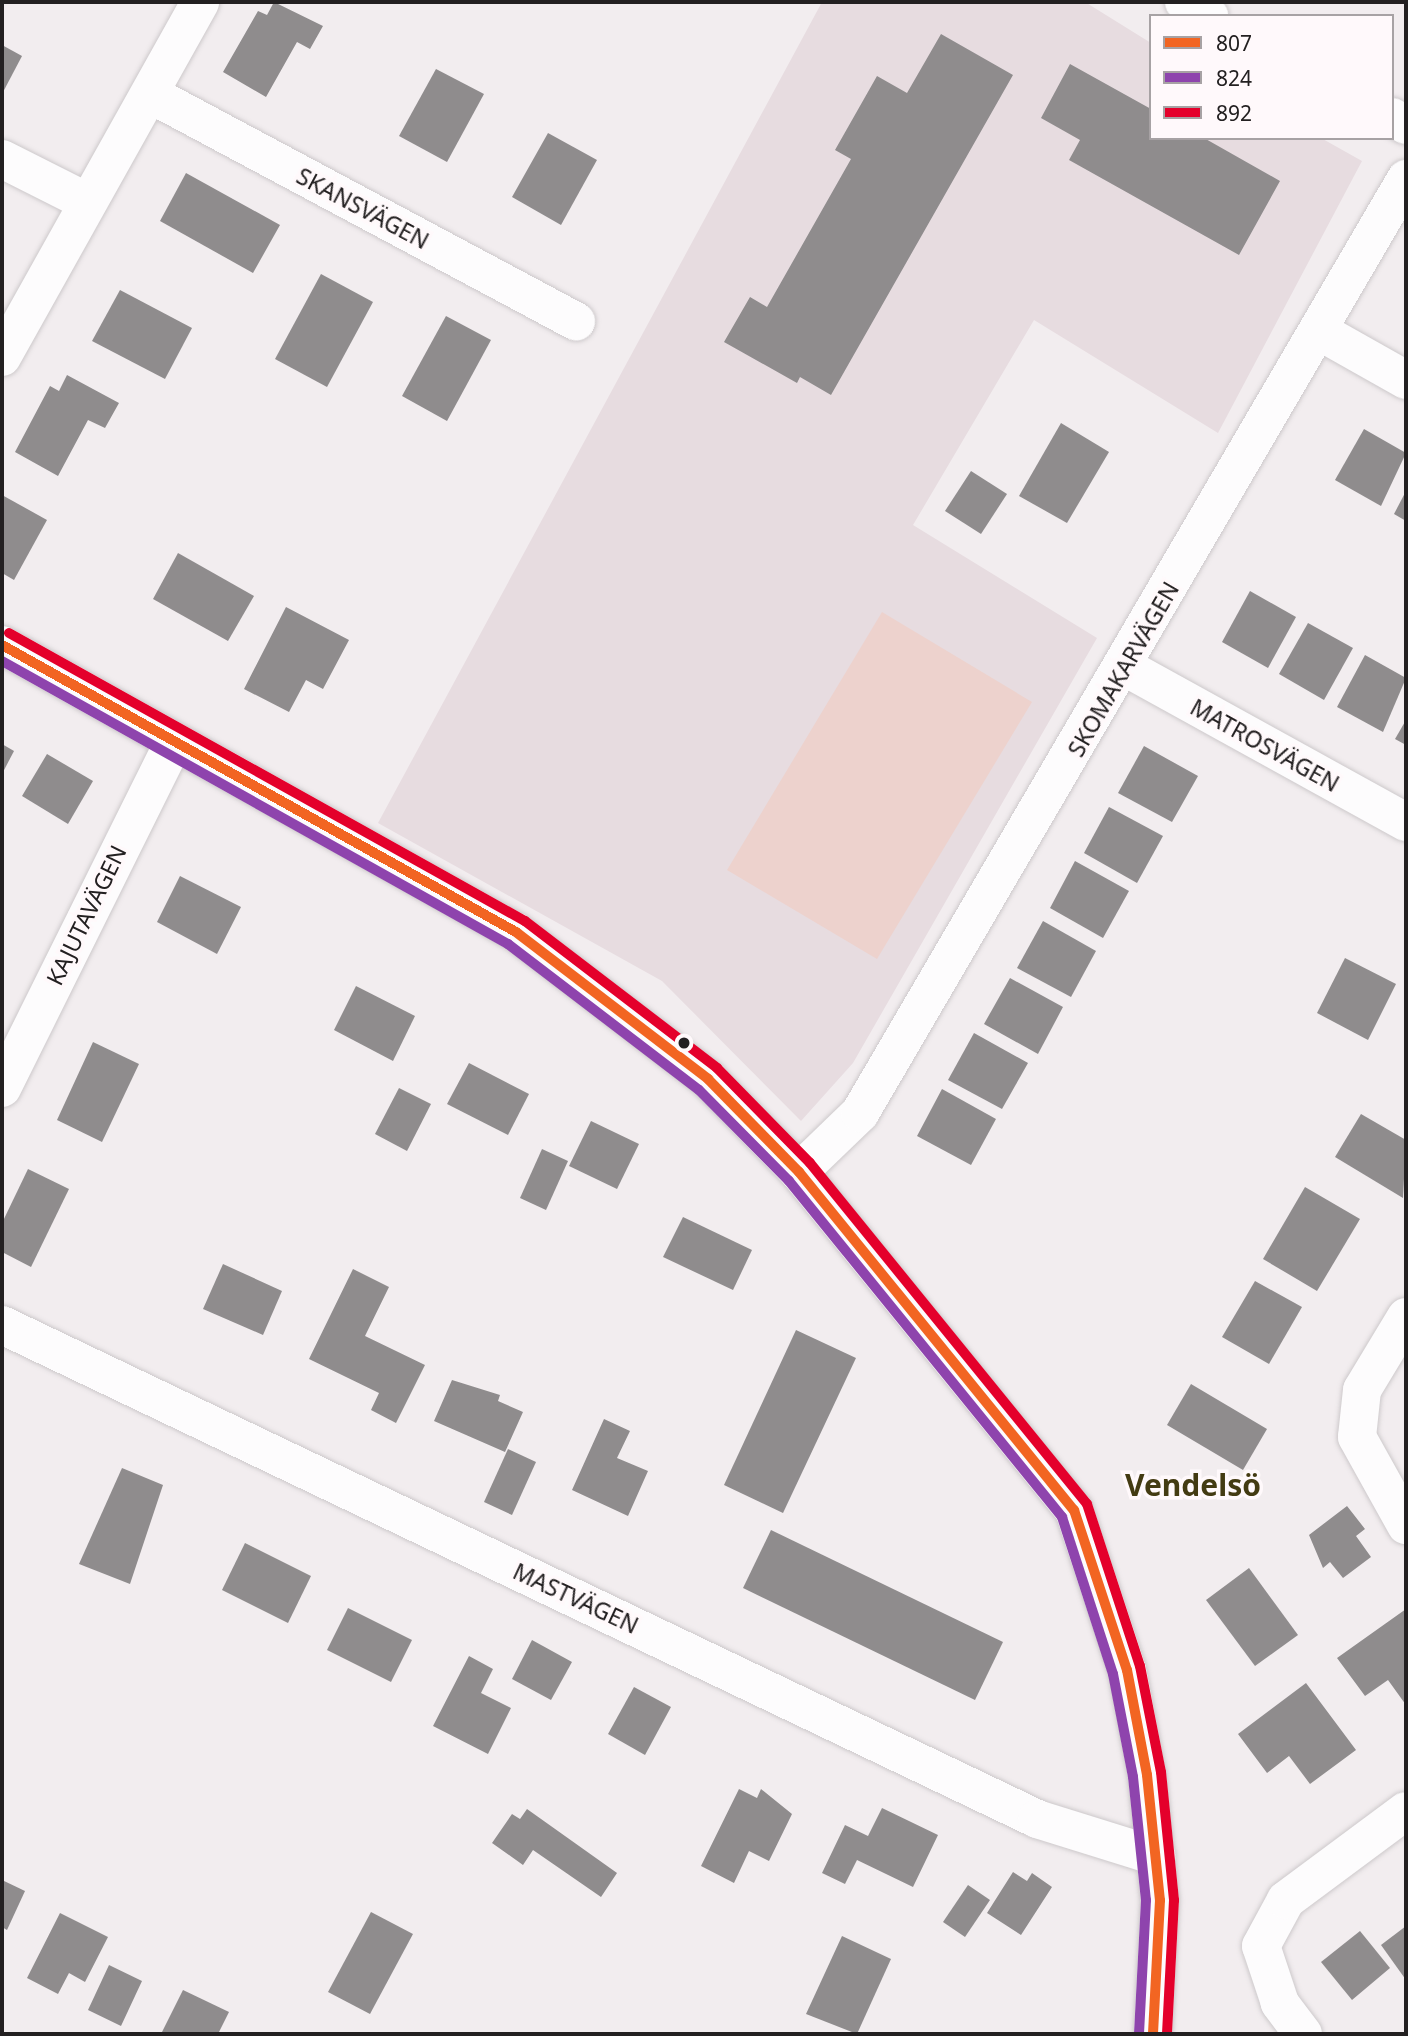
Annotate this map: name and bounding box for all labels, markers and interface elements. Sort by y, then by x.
legend [1149,14,1394,140]
text: 807 [1216,29,1252,57]
text: 824 [1216,64,1252,92]
text: 892 [1216,99,1252,127]
street label: SKANSVÄGEN [292,162,434,254]
street label: SKOMAKARVÄGEN [1062,577,1184,761]
street label: MATROSVÄGEN [1186,693,1344,797]
street label: KAJUTAVÄGEN [40,841,132,989]
unlabelled marker [677,1036,691,1050]
district label: Vendelsö [1125,1467,1261,1503]
street label: MASTVÄGEN [509,1557,643,1639]

